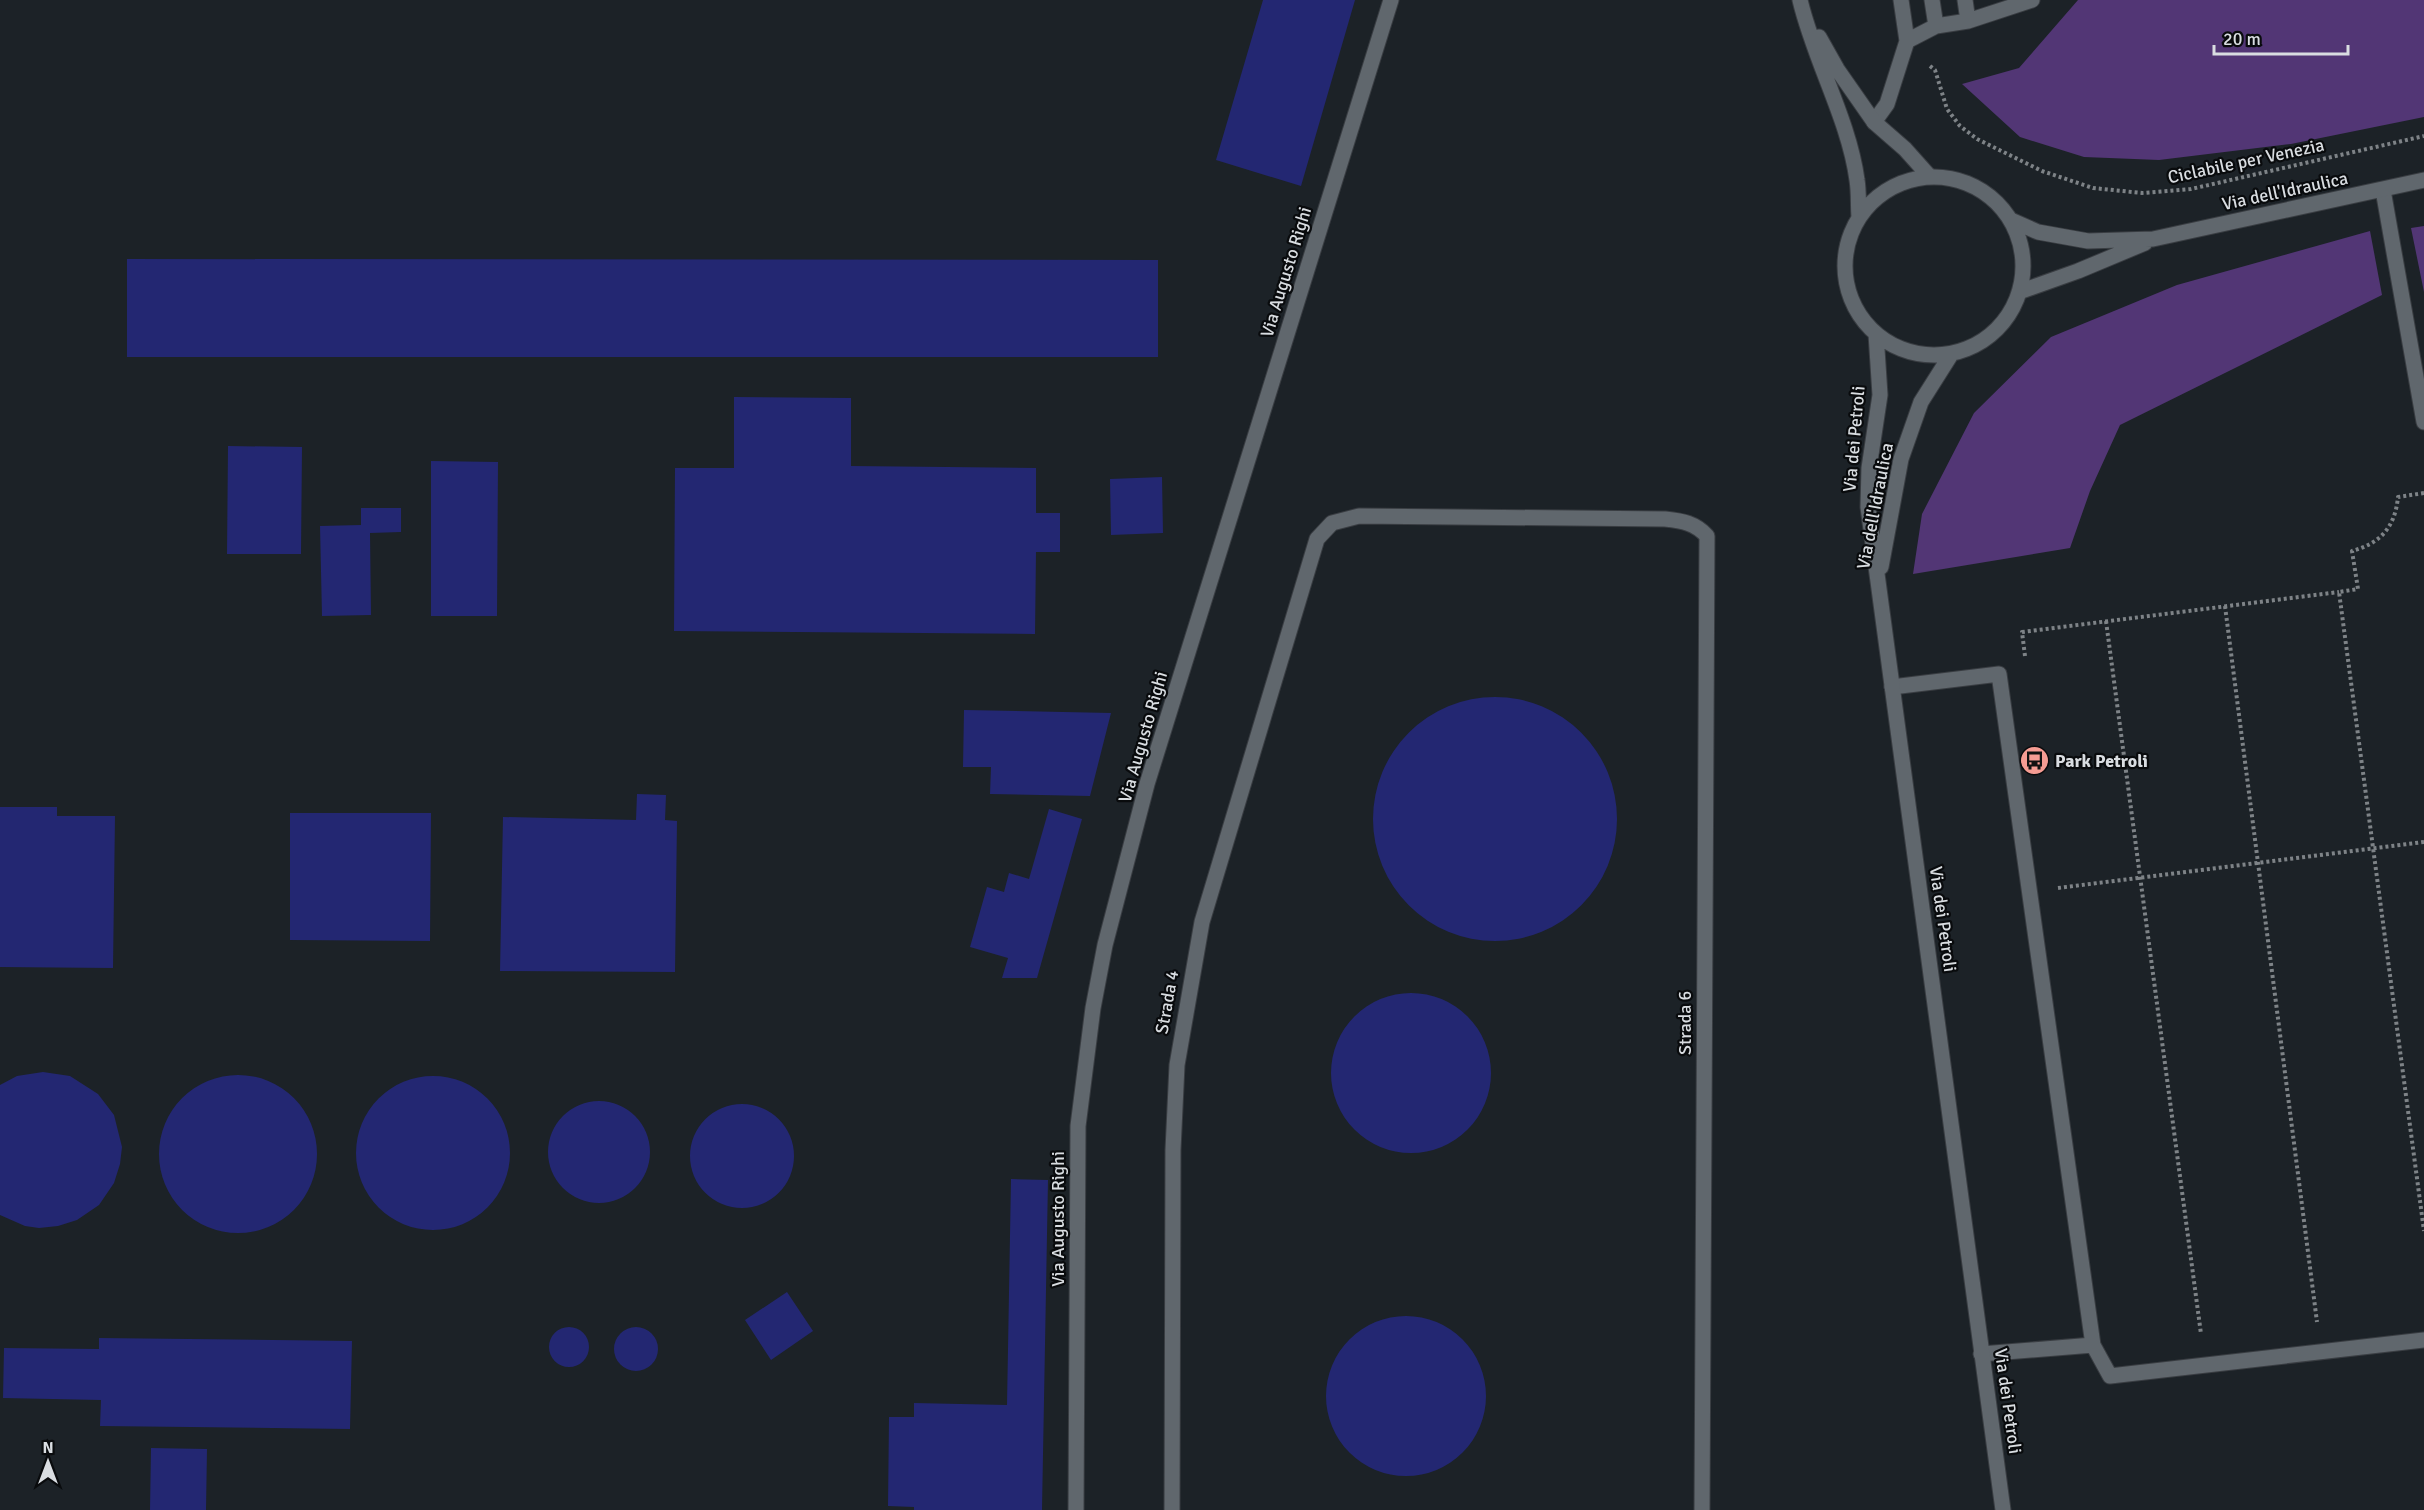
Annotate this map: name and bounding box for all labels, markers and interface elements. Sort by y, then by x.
scale bar [2214,18,2348,56]
text: 20 m [2223,28,2261,50]
street label: Ciclabile per Venezia [2166,134,2326,188]
street label: Via dell'Idraulica [2220,167,2350,215]
street label: Via Augusto Righi [1256,204,1316,340]
street label: Via dei Petroli [1838,385,1870,493]
street label: Via dell'Idraulica [1852,441,1898,571]
street label: Via Augusto Righi [1114,669,1172,805]
bus stop icon: Park Petroli [2018,745,2050,777]
place label: Park Petroli [2055,750,2148,772]
street label: Via dei Petroli [1925,865,1961,973]
street label: Strada 4 [1151,968,1183,1036]
street label: Strada 6 [1674,991,1696,1055]
street label: Via Augusto Righi [1047,1151,1069,1287]
street label: Via dei Petroli [1990,1347,2026,1455]
north arrow [18,1432,78,1492]
text: N [42,1438,54,1458]

